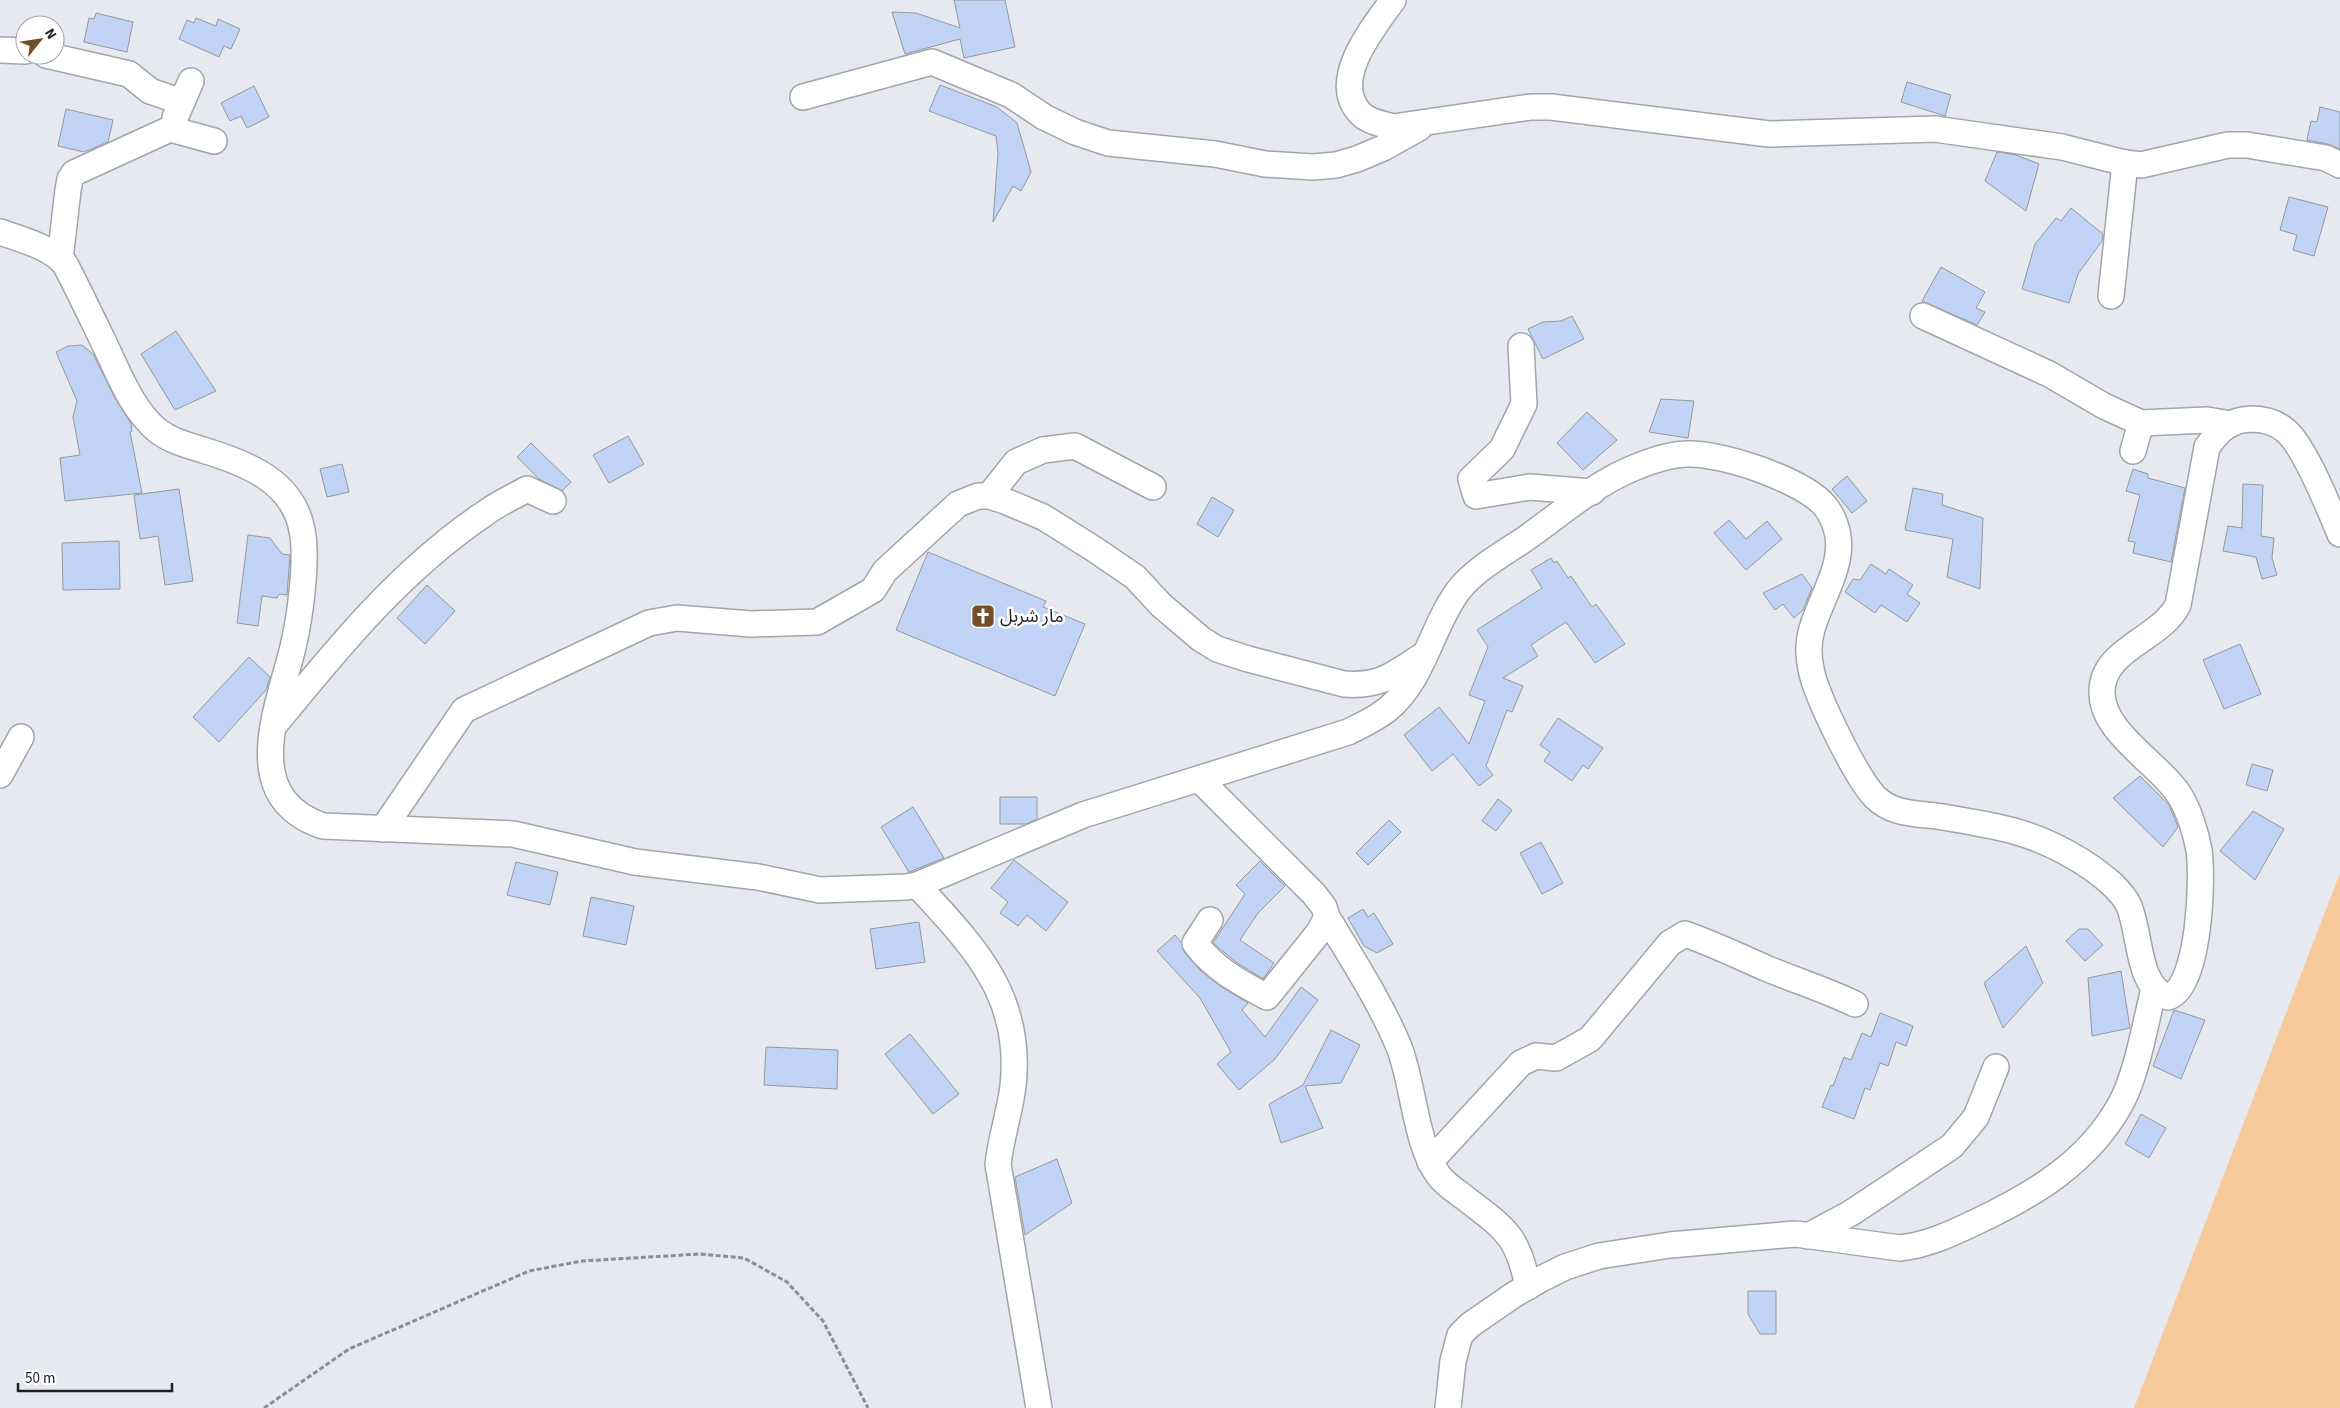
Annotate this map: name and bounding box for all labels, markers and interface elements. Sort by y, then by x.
north arrow [15,15,65,65]
text: N [39,25,61,43]
church icon: مار شربل [970,603,996,629]
place label: مار شربل [1000,604,1064,629]
scale bar [18,1360,171,1392]
text: 50 m [25,1368,55,1389]

